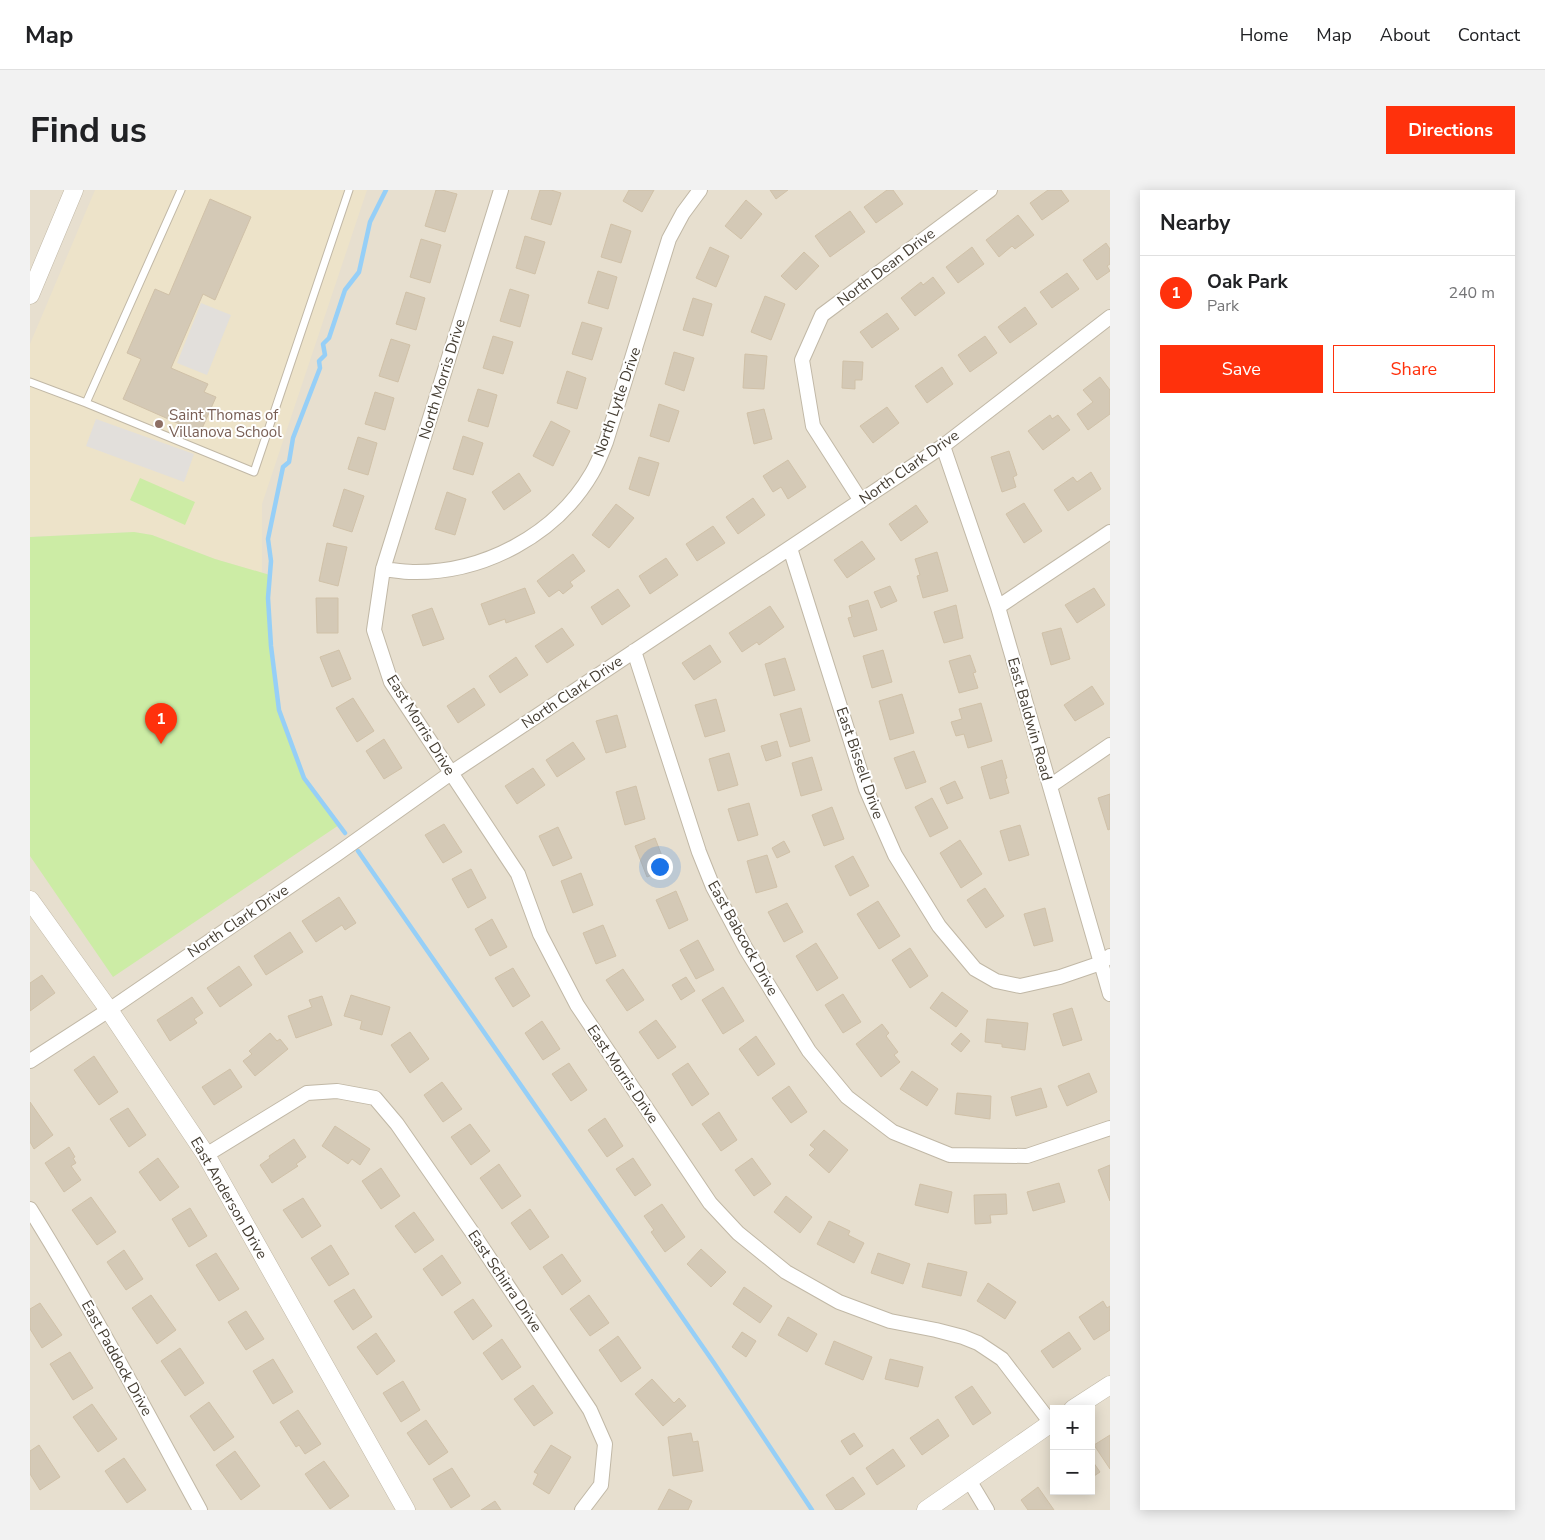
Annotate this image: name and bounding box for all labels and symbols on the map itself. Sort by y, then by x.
street label: North Dean Drive [833,224,939,310]
street label: North Morris Drive [414,316,470,442]
street label: North Lytle Drive [589,344,645,460]
place label: Saint Thomas of Villanova School [168,405,282,442]
marker: Saint Thomas of Villanova School [153,418,165,430]
street label: North Clark Drive [855,425,963,509]
street label: North Clark Drive [518,651,626,733]
street label: East Baldwin Road [1003,655,1057,783]
street label: East Morris Drive [382,671,460,779]
pin: 1 [145,703,177,744]
street label: East Bissell Drive [831,704,889,822]
your location [647,854,673,880]
street label: East Babcock Drive [703,877,783,999]
street label: North Clark Drive [184,880,292,962]
street label: East Morris Drive [583,1021,663,1127]
street label: East Anderson Drive [186,1133,272,1263]
street label: East Schirra Drive [463,1226,547,1336]
street label: East Paddock Drive [77,1296,157,1420]

